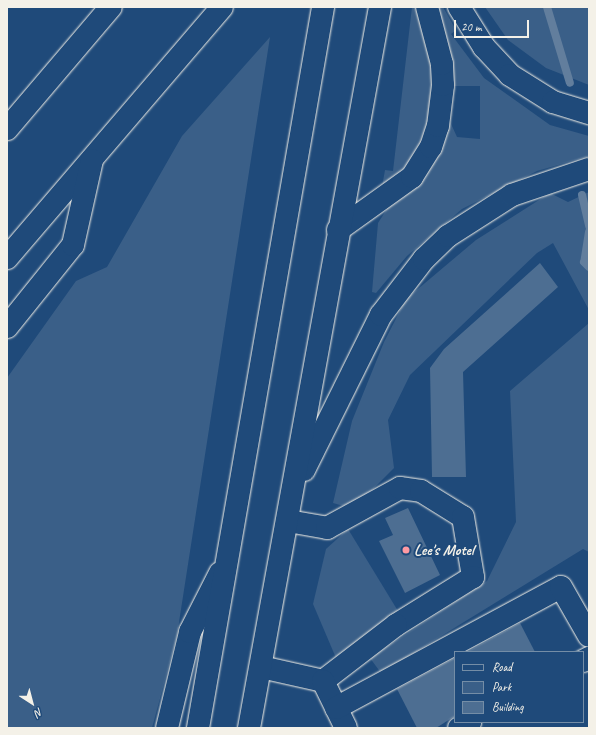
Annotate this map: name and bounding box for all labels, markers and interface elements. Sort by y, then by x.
scale bar [456,12,531,38]
text: 20 m [461,19,481,35]
place label: Lee's Motel [414,540,474,560]
marker: Lee's Motel [401,545,411,555]
legend [454,651,584,723]
text: Road [492,659,512,675]
text: Park [492,679,511,695]
north arrow [12,683,52,723]
text: Building [492,699,524,715]
text: N [32,705,46,720]

